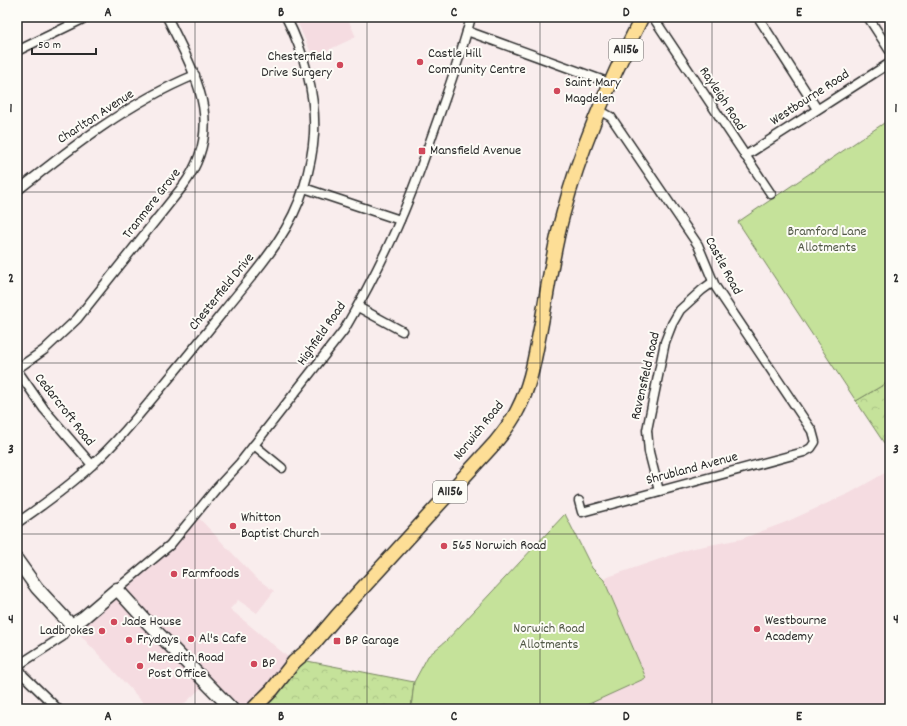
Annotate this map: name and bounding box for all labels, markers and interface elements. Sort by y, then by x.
text: A [104,4,112,23]
text: B [278,4,284,23]
text: C [451,4,458,23]
text: D [623,4,630,23]
text: E [796,4,803,23]
scale bar [32,30,96,56]
text: 50 m [38,37,61,54]
road number: A1156 [609,39,643,61]
place label: Castle Hill Community Centre [428,44,526,80]
place label: Chesterfield Drive Surgery [261,47,332,83]
marker: Castle Hill Community Centre [415,57,425,67]
marker: Chesterfield Drive Surgery [335,60,345,70]
street label: Rayleigh Road [694,63,750,135]
street label: Westbourne Road [766,65,854,131]
place label: Saint Mary Magdelen [565,73,621,109]
street label: Charlton Avenue [54,85,138,149]
marker: Saint Mary Magdelen [552,86,562,96]
text: 1 [10,100,13,119]
text: 1 [895,100,898,119]
place label: Mansfield Avenue [430,141,521,161]
marker: Mansfield Avenue [417,146,427,156]
street label: Tranmere Grove [118,164,186,244]
park label: Bramford Lane Allotments [787,222,867,258]
street label: Castle Road [699,233,747,299]
street label: Chesterfield Drive [184,249,260,335]
text: 2 [8,270,14,289]
text: 2 [893,270,899,289]
street label: Highfield Road [293,298,351,370]
street label: Ravensfield Road [626,330,666,422]
street label: Cedarcroft Road [29,369,99,451]
street label: Norwich Road [449,397,509,465]
text: 3 [8,441,14,460]
text: 3 [893,441,899,460]
street label: Shrubland Avenue [644,447,740,491]
road number: A1156 [433,481,467,503]
place label: Whitton Baptist Church [241,508,319,544]
marker: Whitton Baptist Church [228,521,238,531]
place label: 565 Norwich Road [452,536,546,556]
marker: 565 Norwich Road [439,541,449,551]
place label: Farmfoods [182,564,240,584]
marker: Farmfoods [169,569,179,579]
text: 4 [8,611,14,630]
place label: Westbourne Academy [765,611,826,647]
text: 4 [893,611,899,630]
place label: Jade House [122,612,181,632]
marker: Jade House [109,617,119,627]
park label: Norwich Road Allotments [513,619,585,655]
place label: Ladbrokes [40,621,94,641]
marker: Westbourne Academy [752,624,762,634]
marker: Ladbrokes [97,626,107,636]
place label: Al's Cafe [199,629,246,649]
place label: Frydays [137,630,179,650]
place label: BP Garage [345,631,399,651]
marker: Al's Cafe [186,634,196,644]
marker: Frydays [124,635,134,645]
marker: BP Garage [332,636,342,646]
place label: Meredith Road Post Office [148,648,224,684]
place label: BP [262,654,275,674]
marker: BP [249,659,259,669]
marker: Meredith Road Post Office [135,661,145,671]
text: A [104,708,112,726]
text: B [278,708,284,726]
text: C [451,708,458,726]
text: D [623,708,630,726]
text: E [796,708,803,726]

